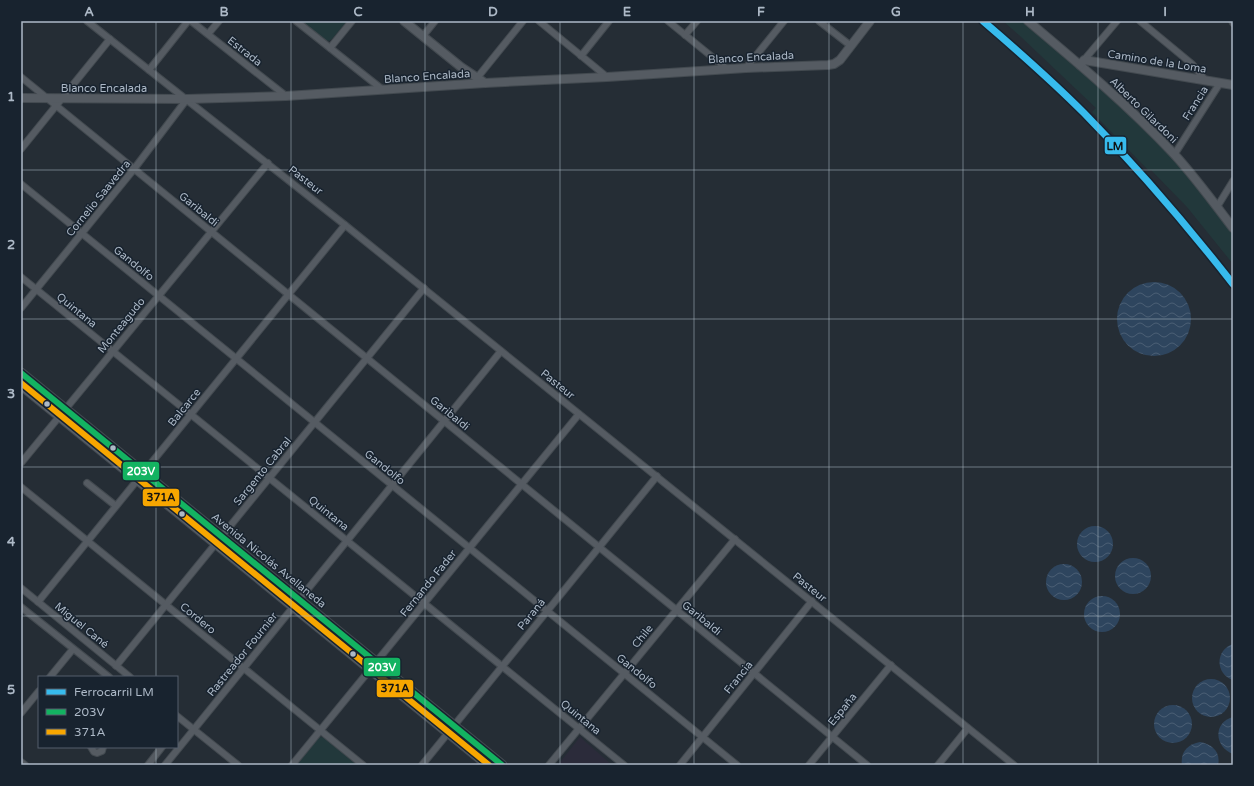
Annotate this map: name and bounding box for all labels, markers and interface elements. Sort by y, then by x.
text: A [84,4,94,20]
text: B [219,4,229,20]
text: C [353,4,363,20]
text: D [488,4,498,20]
text: E [623,4,631,20]
text: F [757,4,765,20]
text: G [891,4,901,20]
text: H [1025,4,1035,20]
text: I [1163,4,1167,20]
street label: Estrada [225,34,264,69]
street label: Camino de la Loma [1107,47,1207,76]
street label: Blanco Encalada [708,49,794,66]
street label: Blanco Encalada [384,67,471,86]
street label: Alberto Gilardoni [1107,75,1180,146]
street label: Blanco Encalada [61,82,147,95]
street label: Francia [1180,84,1211,123]
text: 1 [7,89,15,105]
line badge: LM [1104,136,1127,155]
text: LM [1107,140,1123,153]
street label: Cornelio Saavedra [64,157,133,239]
street label: Pasteur [286,163,326,198]
street label: Garibaldi [176,190,221,229]
text: 2 [7,237,15,253]
street label: Gandolfo [111,243,157,284]
street label: Quintana [54,290,99,331]
street label: Monteagudo [95,295,148,356]
street label: Pasteur [538,367,578,402]
text: 3 [7,386,15,402]
street label: Balcarce [165,386,204,429]
street label: Garibaldi [427,394,472,433]
unlabelled marker [42,399,52,409]
street label: Sargento Cabral [231,434,294,508]
unlabelled marker [108,443,118,453]
street label: Gandolfo [362,447,408,488]
line badge: 203V [122,461,160,481]
text: 203V [127,465,156,478]
line badge: 371A [142,488,180,507]
text: 371A [147,491,175,504]
street label: Quintana [306,493,351,534]
unlabelled marker [177,509,187,519]
street label: Avenida Nicolás Avellaneda [209,510,329,611]
text: 4 [7,534,16,550]
street label: Fernando Fader [397,547,460,619]
street label: Pasteur [790,570,830,605]
street label: Paraná [515,596,548,633]
street label: Garibaldi [679,599,724,638]
street label: Miguel Cané [52,600,111,651]
street label: Cordero [177,600,218,637]
street label: Rastreador Fournier [205,609,281,699]
street label: Chile [629,622,656,651]
unlabelled marker [348,649,358,659]
street label: Gandolfo [614,651,660,692]
line badge: 203V [363,657,401,677]
street label: Francia [721,658,755,696]
text: 203V [368,661,397,674]
legend [38,676,178,748]
line badge: 371A [376,679,414,698]
text: 5 [7,682,15,698]
text: 371A [381,682,409,695]
text: Ferrocarril LM [74,685,154,699]
street label: España [825,690,859,728]
street label: Quintana [558,697,603,738]
text: 203V [74,705,106,719]
text: 371A [74,725,106,739]

